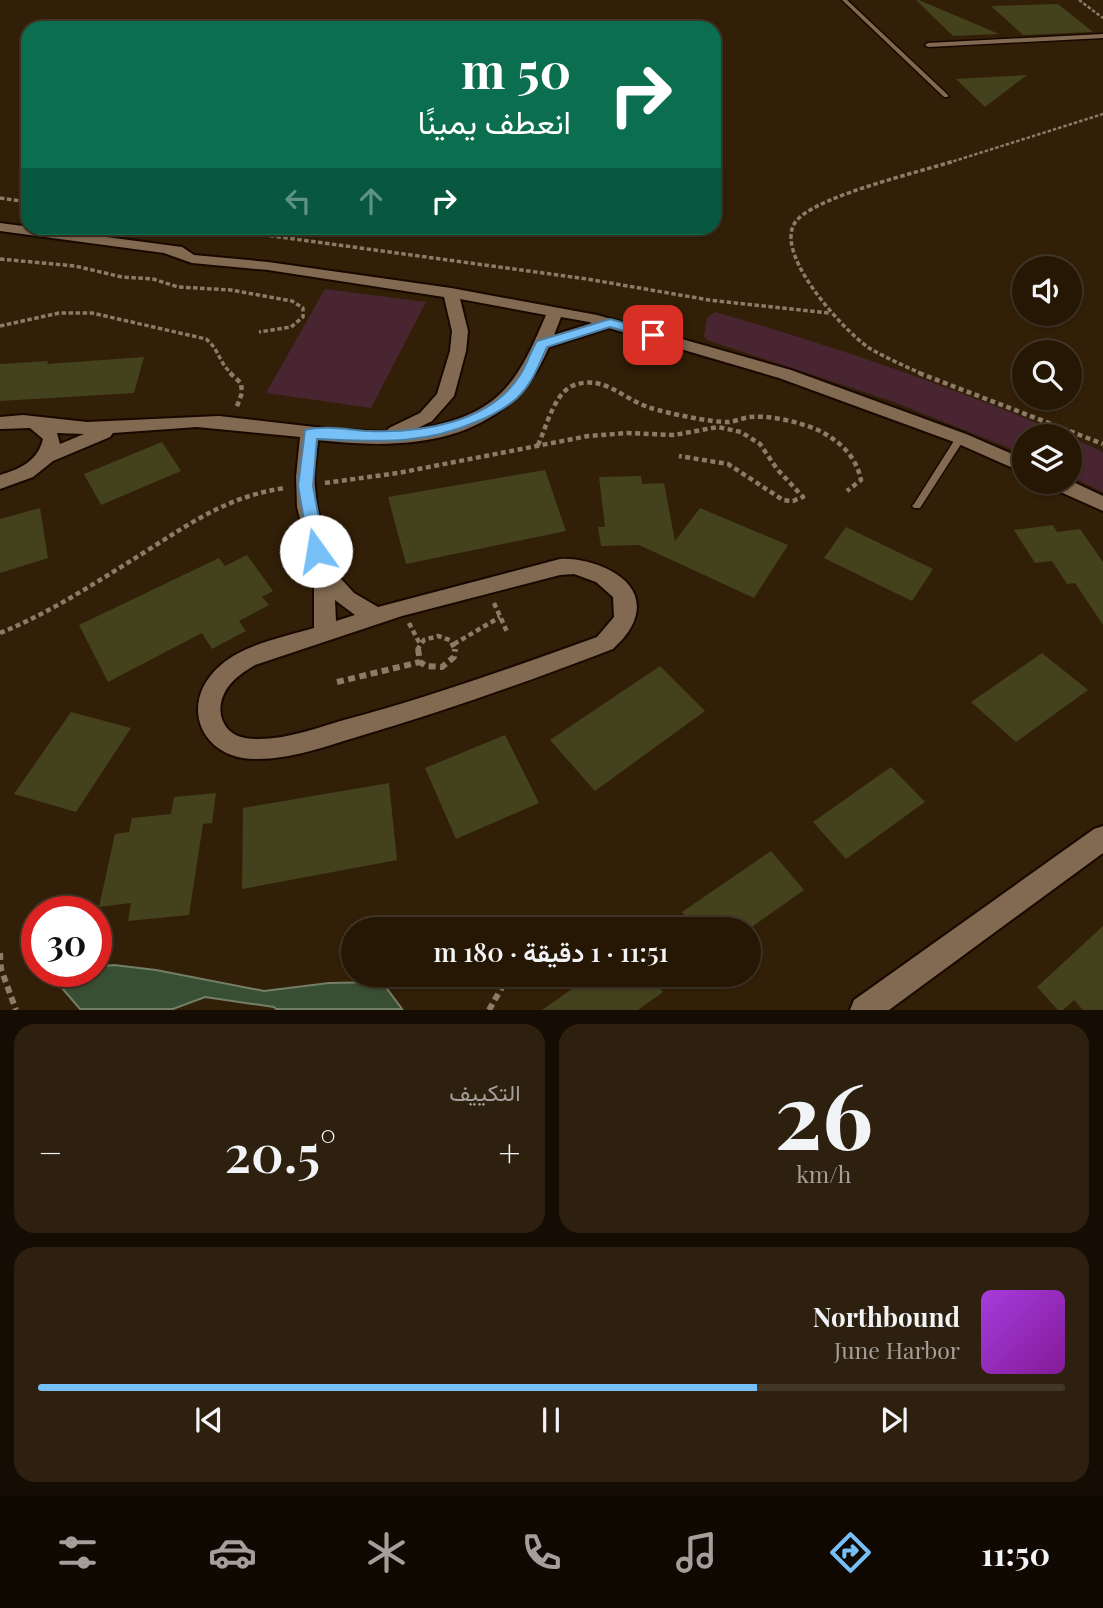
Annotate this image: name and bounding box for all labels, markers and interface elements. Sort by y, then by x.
text: 50 m [461,36,571,101]
icon: right [595,49,686,140]
text: انعطف يمينًا [418,99,571,142]
icon: left [279,182,317,220]
icon: ahead [352,182,390,220]
icon: right [425,182,463,220]
map controls [1012,256,1082,494]
button: sound [1012,256,1082,326]
pin [623,305,683,365]
icon: arrive [634,316,672,354]
button: search [1012,340,1082,410]
button: layers [1012,424,1082,494]
position arrow [279,514,353,588]
speed limit sign: 30 [21,896,112,987]
text: 11:51 · 1 دقيقة · 180 m [434,934,668,969]
text: 26 [774,1052,873,1173]
text: التكييف [449,1076,521,1107]
text: 20.5° [224,1117,336,1186]
text: − [38,1126,63,1177]
text: + [498,1126,521,1177]
text: km/h [796,1158,851,1189]
text: Northbound [813,1299,960,1334]
text: June Harbor [834,1334,960,1365]
icon: previous [190,1401,228,1439]
icon: pause [532,1401,570,1439]
icon: next [875,1401,913,1439]
icon: filters [53,1528,102,1577]
icon: car [208,1528,257,1577]
icon: climate [362,1528,411,1577]
icon: phone [517,1528,566,1577]
icon: music [672,1528,721,1577]
icon: directions [826,1528,875,1577]
text: 11:50 [981,1531,1050,1574]

